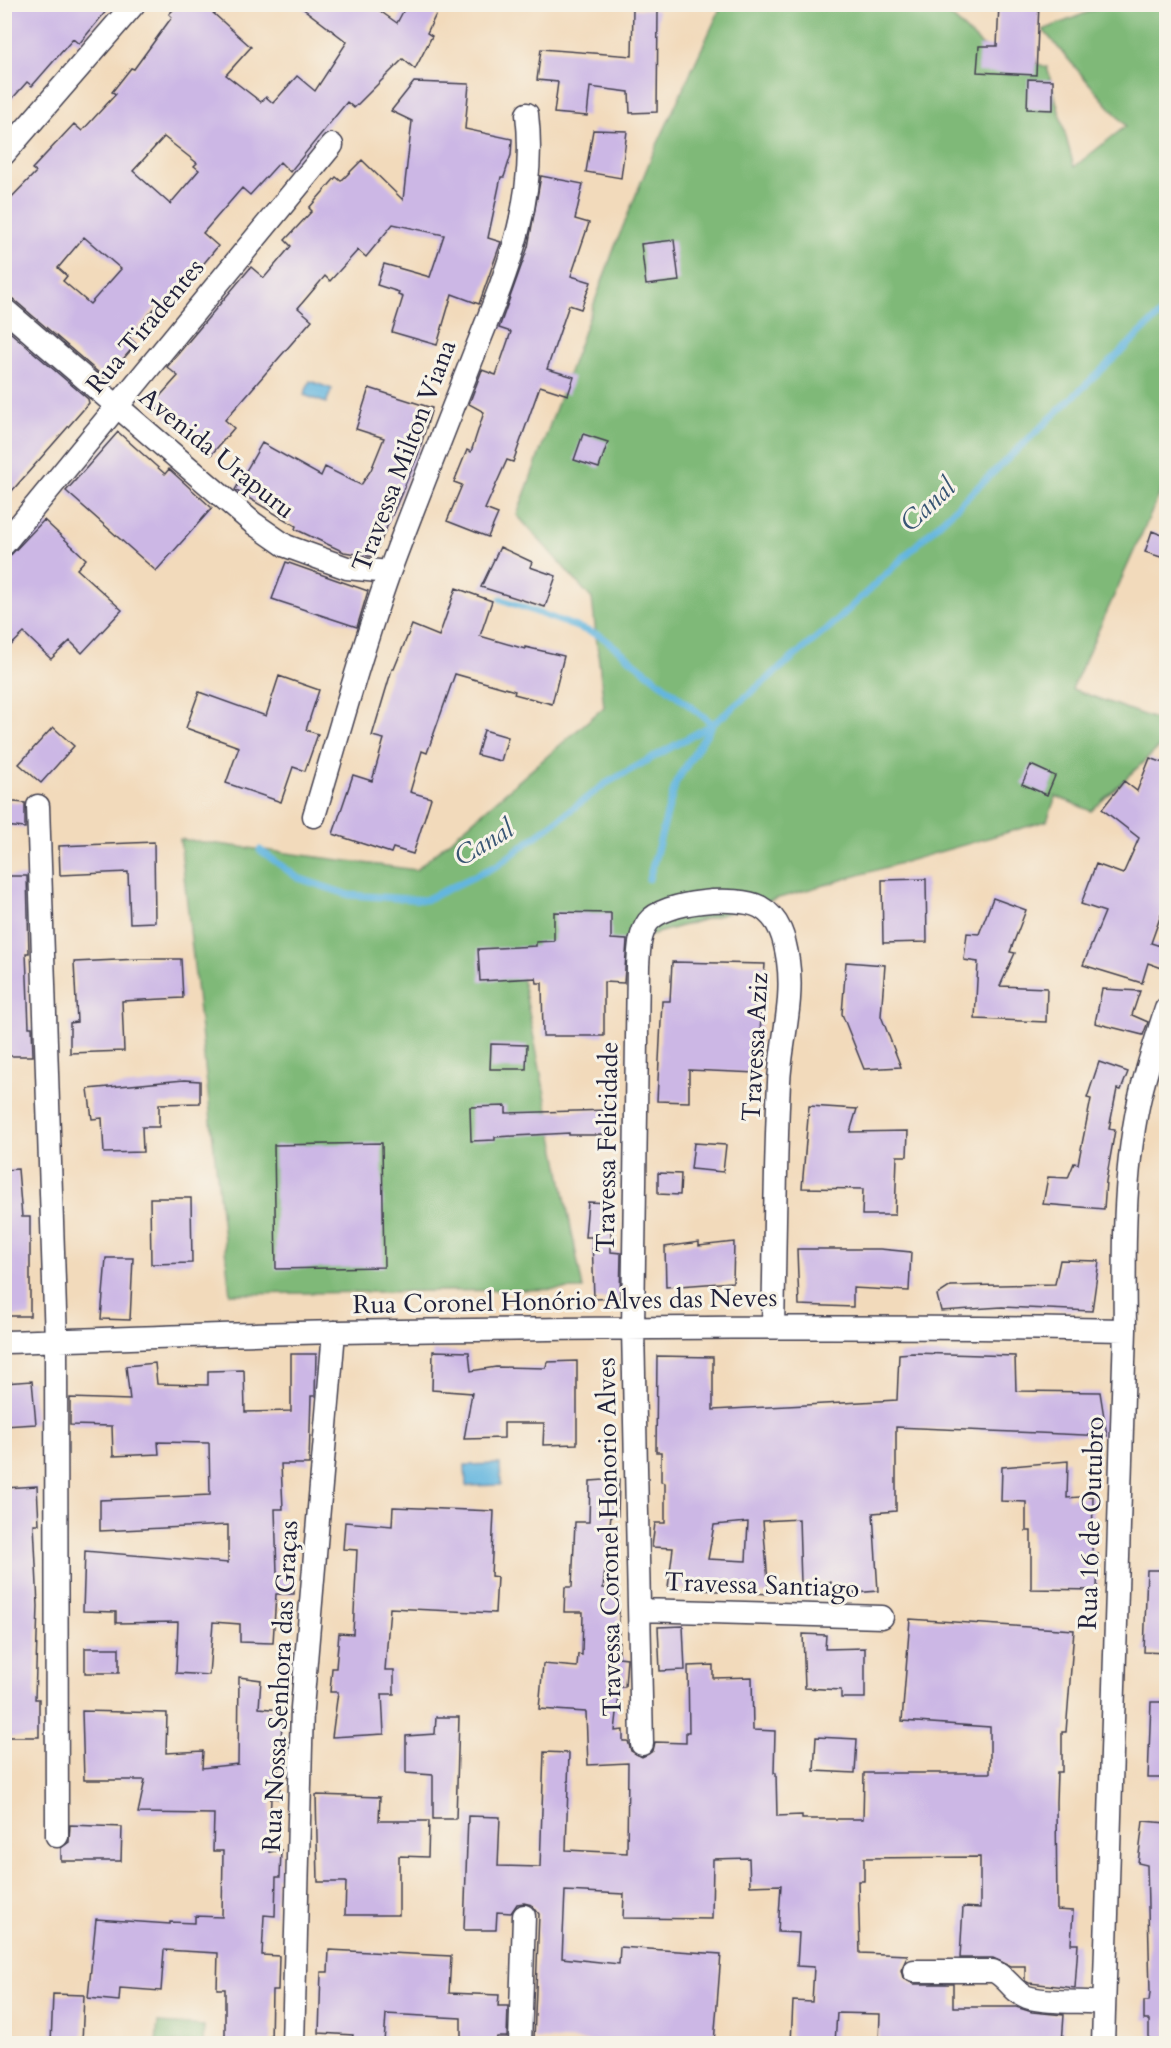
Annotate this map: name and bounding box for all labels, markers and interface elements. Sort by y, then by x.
street label: Rua Tiradentes [78,251,212,401]
street label: Travessa Milton Viana [343,335,465,577]
street label: Avenida Urapuru [132,379,302,527]
water label: Canal [892,469,965,540]
water label: Canal [447,810,522,875]
street label: Travessa Aziz [734,971,776,1123]
street label: Travessa Felicidade [588,1041,626,1253]
street label: Rua Coronel Honório Alves das Neves [352,1280,778,1322]
street label: Travessa Coronel Honorio Alves [588,1357,630,1717]
street label: Rua 16 de Outubro [1070,1416,1112,1630]
street label: Rua Nossa Senhora das Graças [254,1519,306,1853]
street label: Travessa Santiago [664,1564,860,1606]

